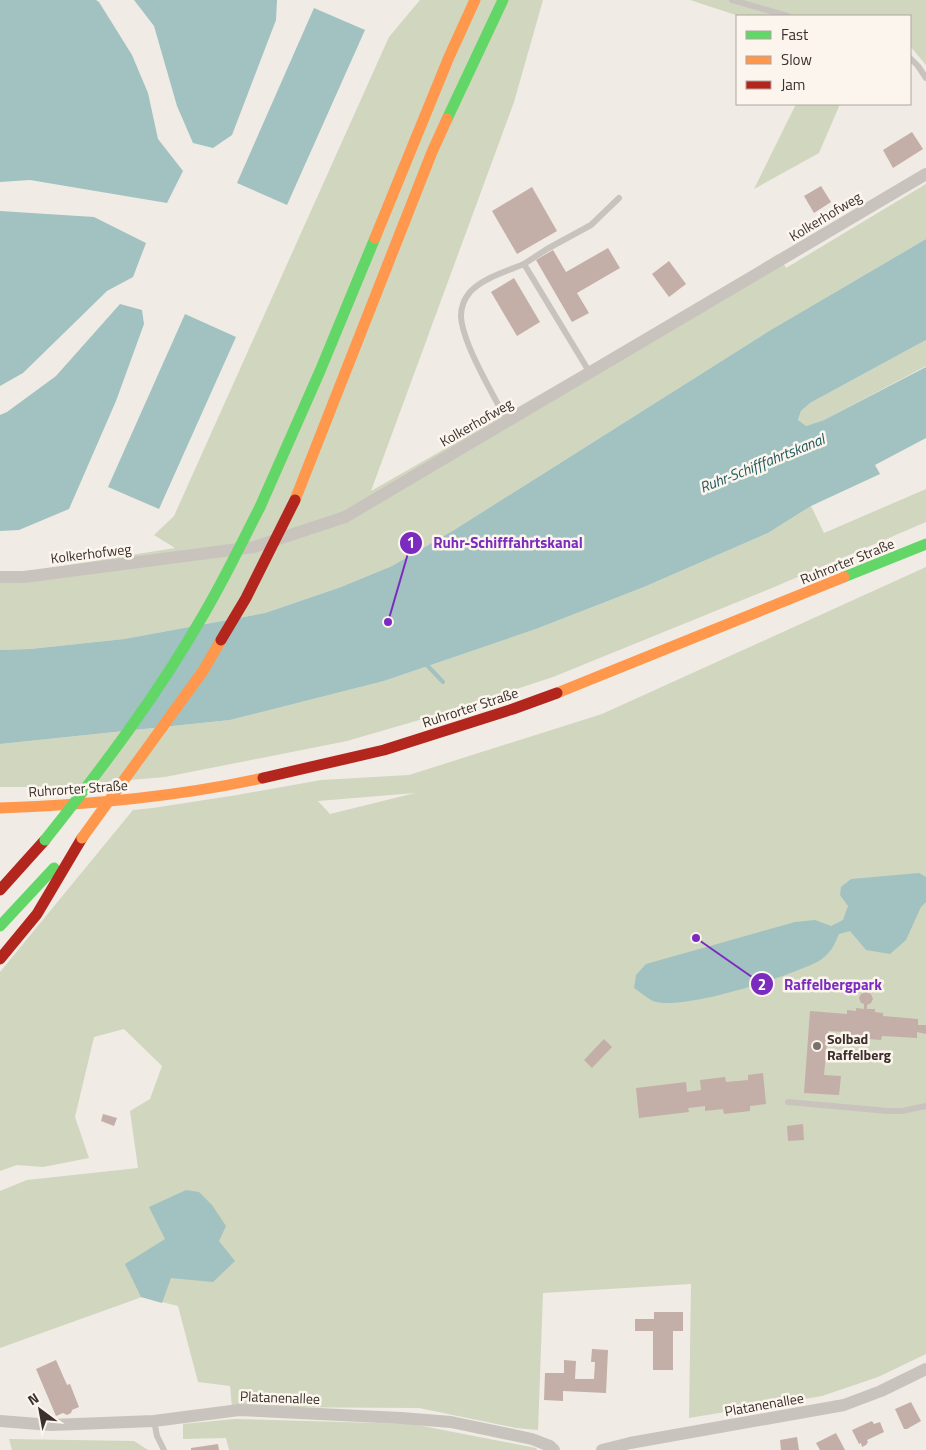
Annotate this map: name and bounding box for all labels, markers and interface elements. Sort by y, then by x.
legend [736,15,911,105]
text: Fast [781,23,809,46]
text: Slow [781,48,812,71]
text: Jam [781,73,805,96]
street label: Kolkerhofweg [785,186,865,246]
street label: Kolkerhofweg [436,393,516,451]
water label: Ruhr-Schifffahrtskanal [696,427,830,499]
callout: Ruhr-Schifffahrtskanal [398,528,593,558]
text: 1 [407,531,415,554]
text: Ruhr-Schifffahrtskanal [433,531,583,554]
street label: Ruhrorter Straße [797,533,897,589]
street label: Kolkerhofweg [49,538,133,568]
street label: Ruhrorter Straße [419,682,521,732]
street label: Ruhrorter Straße [28,774,128,802]
callout: Raffelbergpark [749,969,892,999]
text: 2 [758,973,766,996]
text: Raffelbergpark [784,973,882,996]
place label: Solbad Raffelberg [827,1028,892,1065]
marker: Solbad Raffelberg [811,1040,823,1052]
north arrow [15,1385,65,1435]
street label: Platanenallee [240,1385,320,1409]
text: N [23,1387,43,1410]
street label: Platanenallee [723,1387,805,1421]

